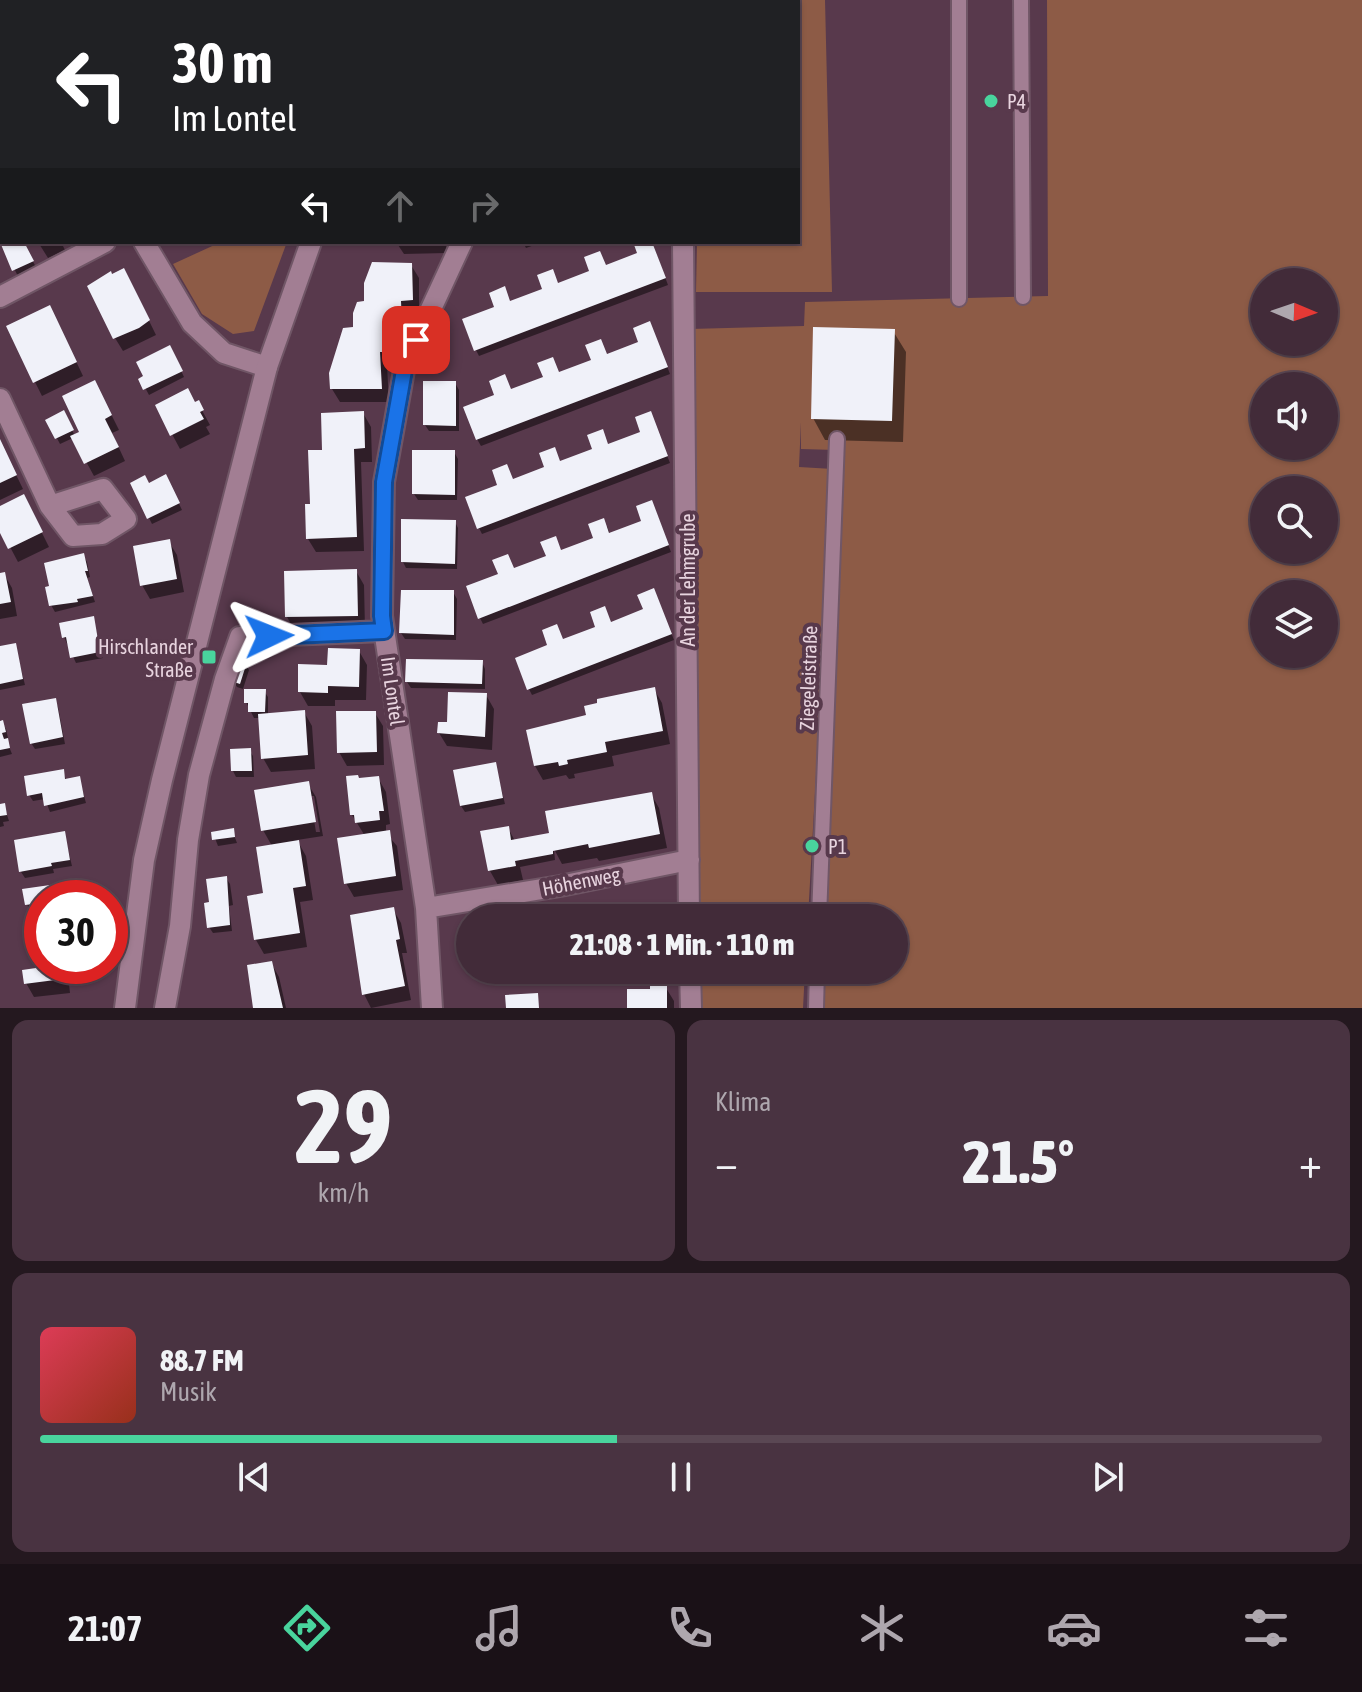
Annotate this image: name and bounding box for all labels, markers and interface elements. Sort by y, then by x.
text: 30 m [172,31,273,95]
icon: left [40,32,144,136]
place label: P4 [1007,90,1026,113]
marker: P4 [982,92,1000,110]
text: Im Lontel [172,97,296,139]
icon: left [294,184,338,228]
icon: ahead [378,184,422,228]
icon: right [462,184,506,228]
north arrow [1250,268,1338,356]
map controls [1250,268,1338,668]
pin [382,306,450,374]
icon: arrive [394,318,438,362]
button: sound [1250,372,1338,460]
button: search [1250,476,1338,564]
street label: An der Lehmgrube [676,513,699,647]
button: layers [1250,580,1338,668]
position arrow [227,594,311,678]
street label: Ziegeleistraße [795,625,821,731]
place label: Hirschlander Straße [98,635,194,681]
marker: Hirschlander Straße [200,648,218,666]
street label: Im Lontel [377,655,409,727]
place label: P1 [828,835,847,858]
marker: P1 [803,837,821,855]
street label: Höhenweg [540,862,622,900]
speed limit sign: 30 [24,880,128,984]
text: 21:08 · 1 Min. · 110 m [570,927,794,961]
text: 29 [295,1066,392,1185]
text: Klima [715,1087,771,1117]
text: 21.5° [963,1127,1074,1196]
text: − [715,1137,738,1187]
text: + [1299,1137,1322,1187]
text: km/h [318,1178,369,1208]
text: 88.7 FM [160,1343,244,1377]
text: Musik [160,1377,217,1407]
icon: previous [232,1455,276,1499]
icon: pause [659,1455,703,1499]
icon: next [1086,1455,1130,1499]
icon: directions [279,1600,335,1656]
icon: music [471,1600,527,1656]
icon: phone [662,1600,718,1656]
icon: climate [854,1600,910,1656]
icon: car [1046,1600,1102,1656]
icon: filters [1238,1600,1294,1656]
text: 21:07 [68,1607,143,1649]

